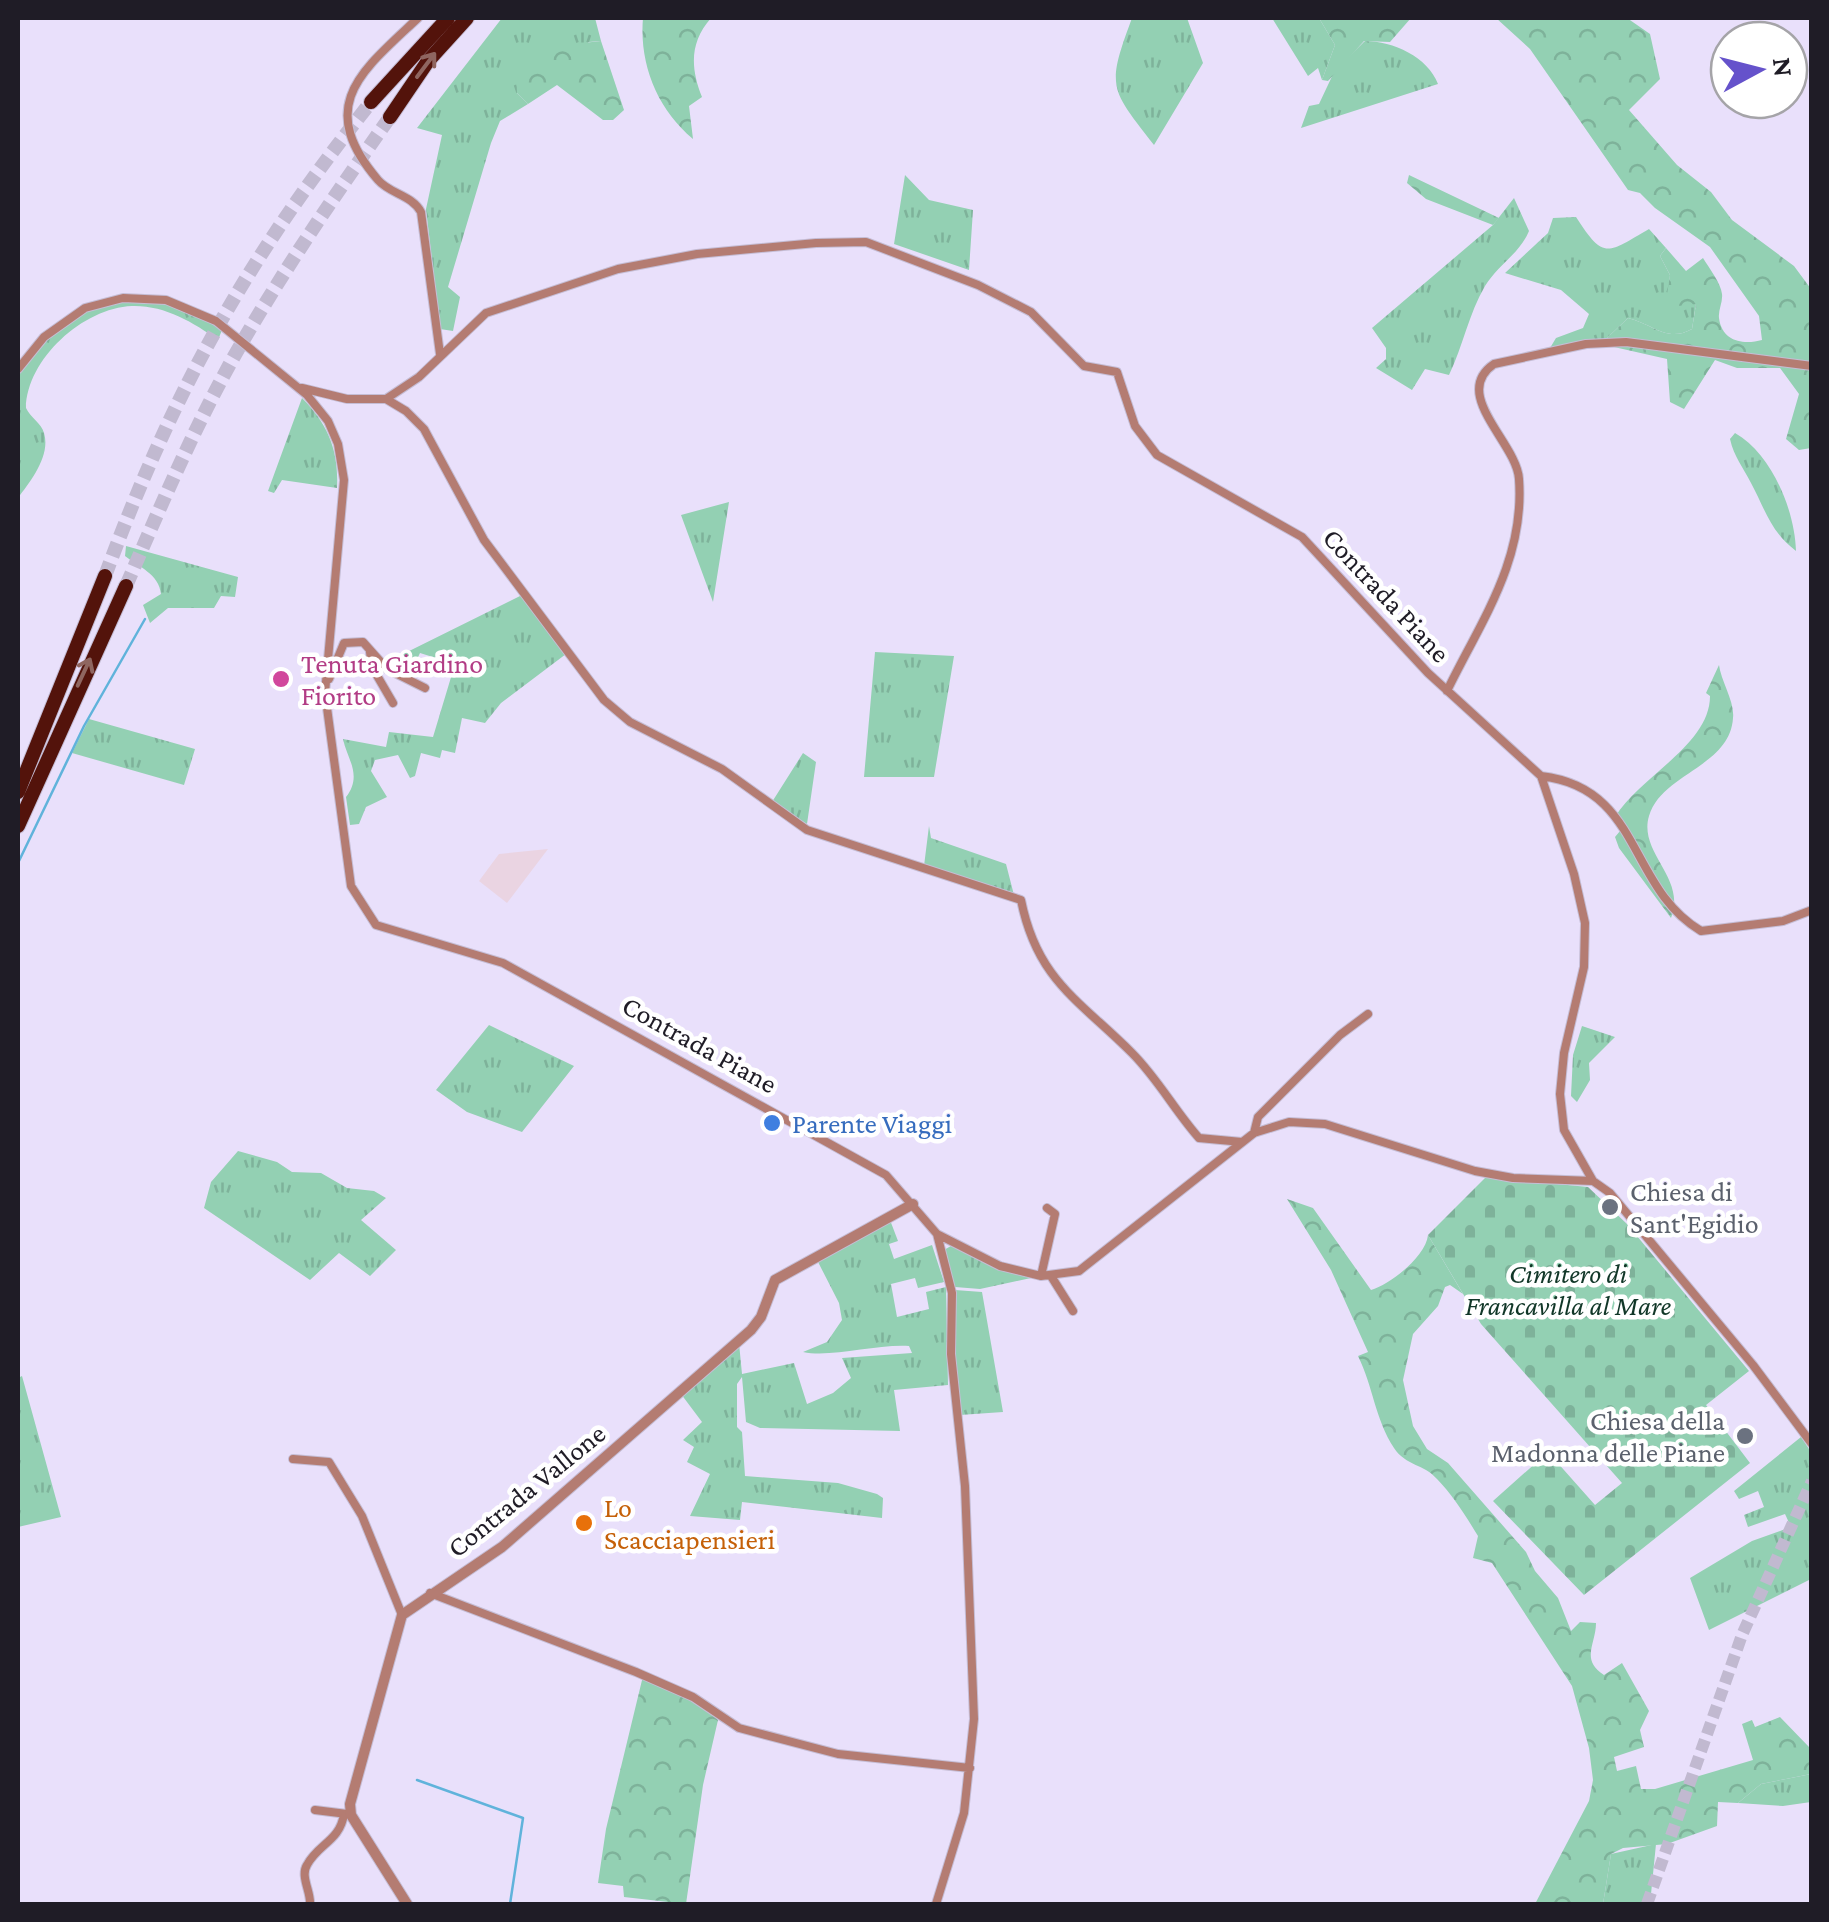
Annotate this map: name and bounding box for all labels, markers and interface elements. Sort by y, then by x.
north arrow [1709,20,1809,120]
one-way arrow [416,52,437,79]
text: N [1767,56,1800,78]
street label: Contrada Piane [1317,522,1456,669]
place label: Tenuta Giardino Fiorito [301,648,483,711]
one-way arrow [75,658,94,688]
marker: Tenuta Giardino Fiorito [270,668,292,690]
street label: Contrada Piane [617,989,782,1100]
place label: Parente Viaggi [792,1108,952,1139]
marker: Parente Viaggi [761,1112,783,1134]
place label: Chiesa di Sant'Egidio [1630,1176,1759,1239]
marker: Chiesa di Sant'Egidio [1599,1196,1621,1218]
park label: Cimitero di Francavilla al Mare [1465,1258,1671,1321]
place label: Chiesa della Madonna delle Piane [1491,1405,1725,1468]
street label: Contrada Vallone [441,1417,611,1563]
marker: Chiesa della Madonna delle Piane [1734,1425,1756,1447]
place label: Lo Scacciapensieri [604,1492,775,1555]
marker: Lo Scacciapensieri [573,1512,595,1534]

